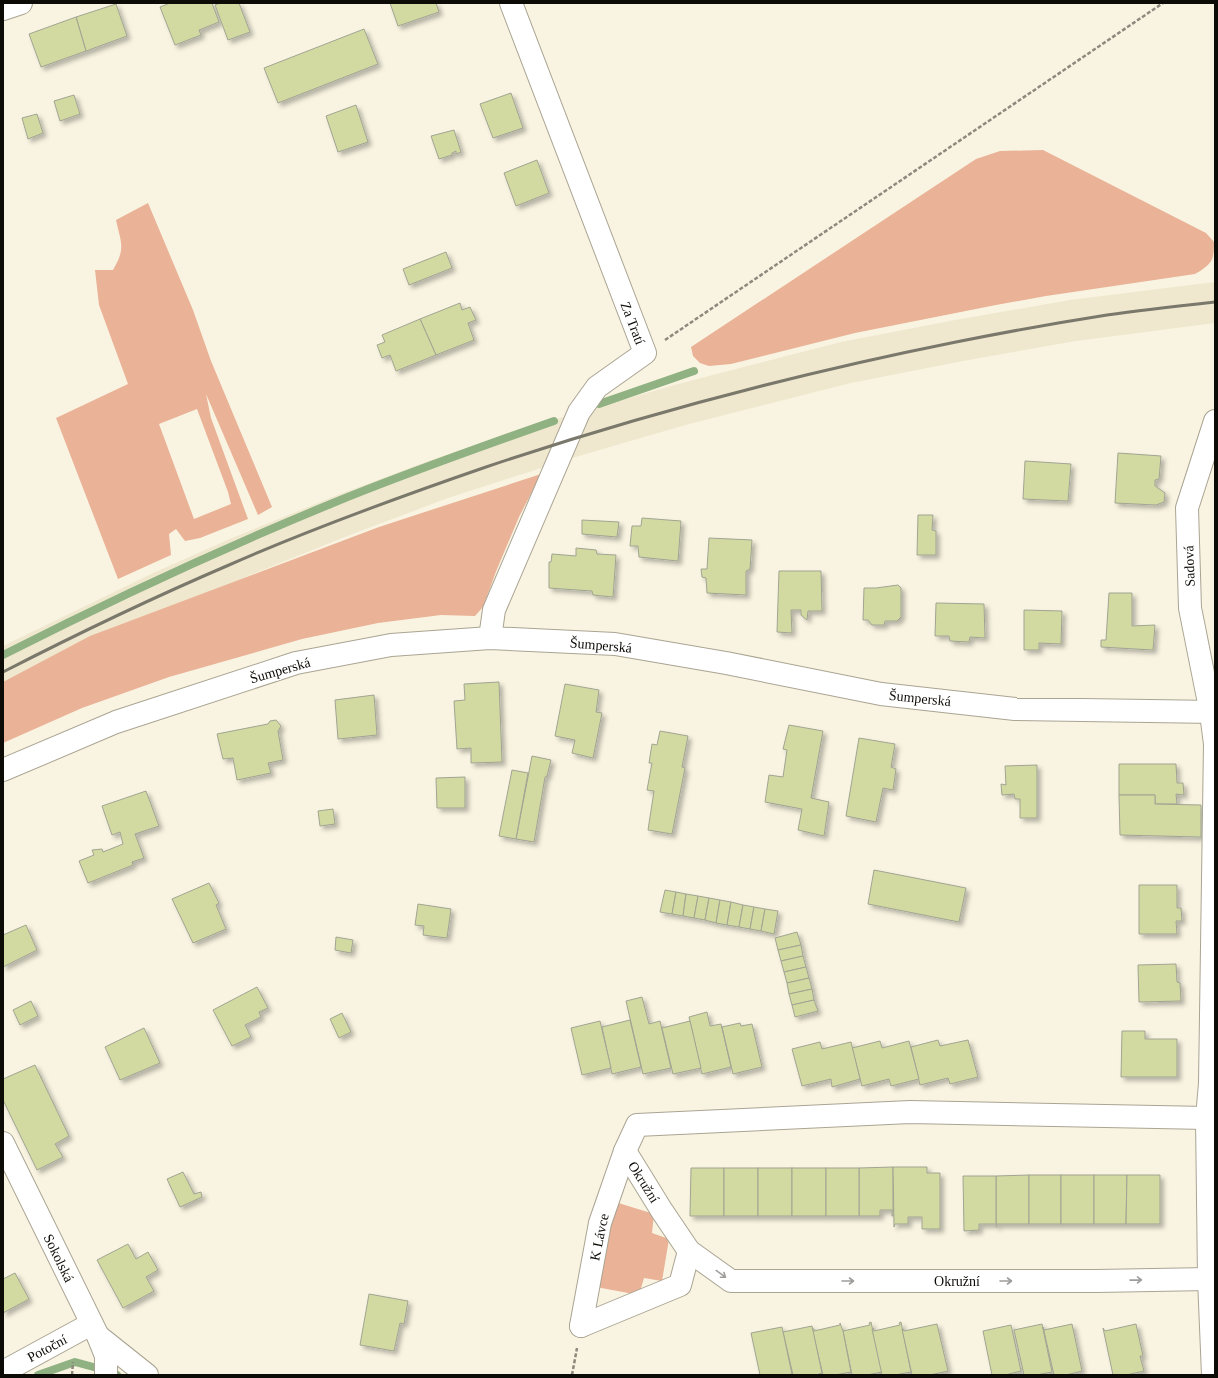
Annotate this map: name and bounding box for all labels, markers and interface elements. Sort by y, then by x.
street label: Za Tratí [618,300,648,347]
street label: Sadová [1181,544,1198,587]
street label: Šumperská [569,634,633,656]
street label: Šumperská [248,654,313,686]
street label: Šumperská [888,687,953,709]
street label: Okružní [625,1159,662,1206]
street label: K Lávce [587,1212,612,1262]
street label: Sokolská [41,1232,77,1285]
one-way arrow [715,1269,726,1278]
street label: Okružní [934,1274,980,1289]
one-way arrow [1129,1276,1142,1284]
one-way arrow [841,1277,854,1285]
one-way arrow [999,1277,1012,1285]
street label: Potoční [25,1332,70,1365]

